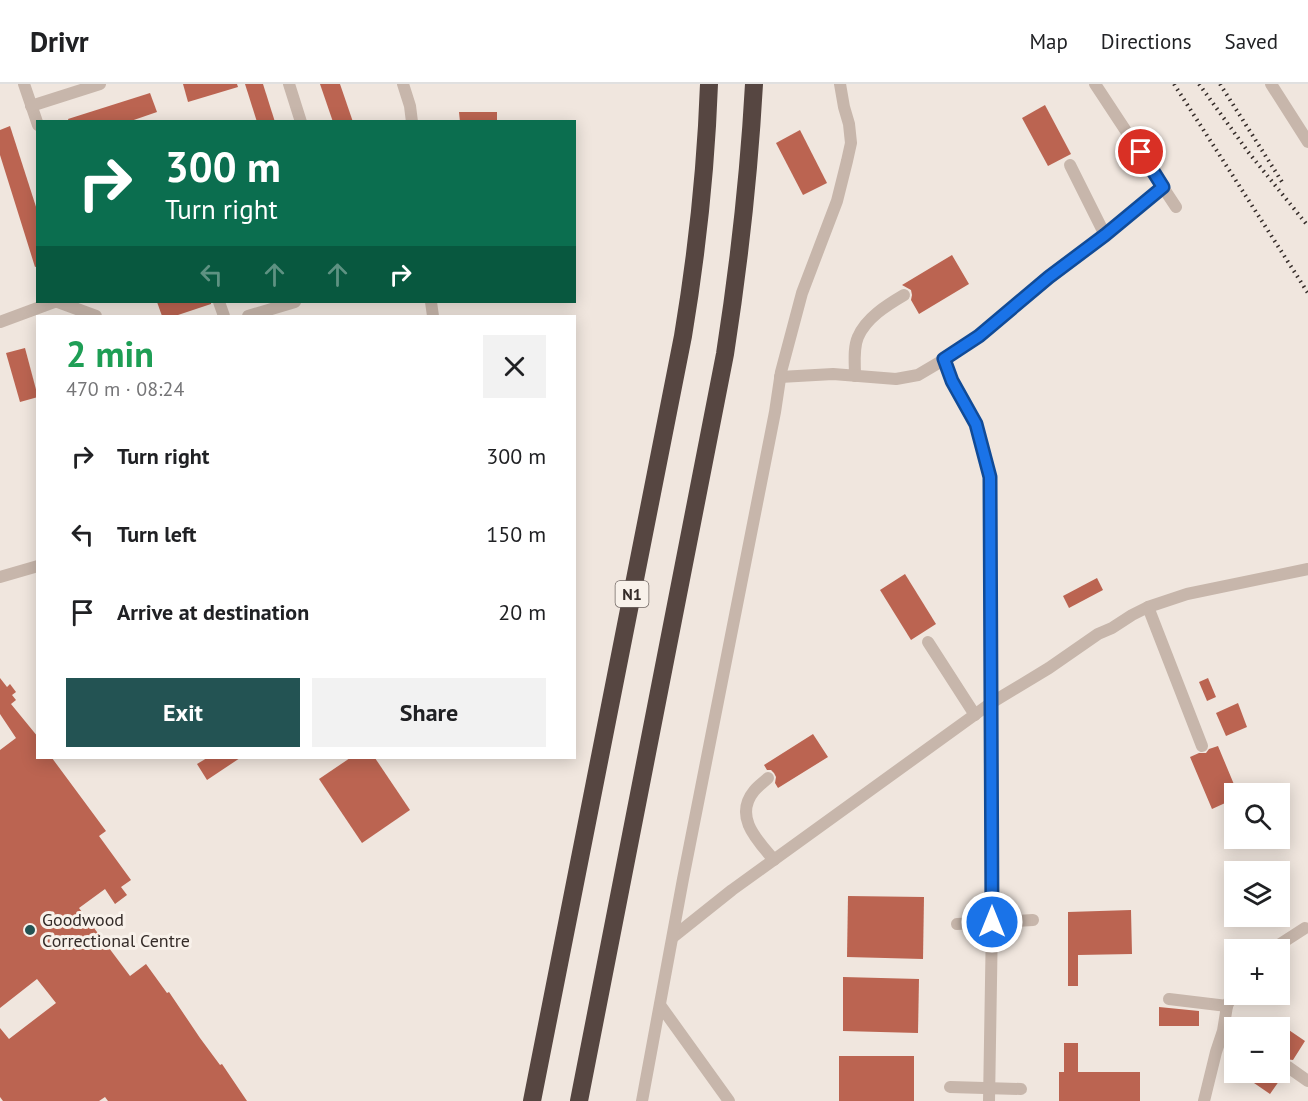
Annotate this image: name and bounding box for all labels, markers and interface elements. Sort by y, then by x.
text: Drivr [30,23,89,60]
text: Map [1029,28,1068,55]
text: Directions [1101,28,1192,55]
text: Saved [1225,28,1278,55]
pin [1115,126,1166,177]
icon: arrive [1124,135,1157,168]
text: 300 m [165,139,281,194]
icon: right [66,144,144,222]
text: Turn right [165,192,278,226]
icon: left [195,258,228,291]
icon: ahead [258,258,291,291]
icon: ahead [321,258,354,291]
icon: right [384,258,417,291]
text: 2 min [66,330,154,377]
button: close [483,335,546,398]
text: 470 m · 08:24 [66,376,184,402]
icon: right [66,440,99,473]
text: Turn right [117,442,209,470]
text: 300 m [486,442,546,470]
icon: left [66,518,99,551]
text: Turn left [117,520,197,548]
text: 150 m [486,520,546,548]
road number: N1 [616,581,648,607]
icon: arrive [66,596,99,629]
text: Arrive at destination [117,598,309,626]
text: 20 m [498,598,546,626]
button: Exit [66,678,300,747]
button: Share [312,678,546,747]
map controls [1224,783,1290,1083]
button: search [1224,783,1290,849]
button: layers [1224,861,1290,927]
position arrow [960,890,1024,954]
place label: Goodwood Correctional Centre [42,908,190,952]
marker: Goodwood Correctional Centre [23,923,37,937]
button: + [1224,939,1290,1005]
button: − [1224,1017,1290,1083]

